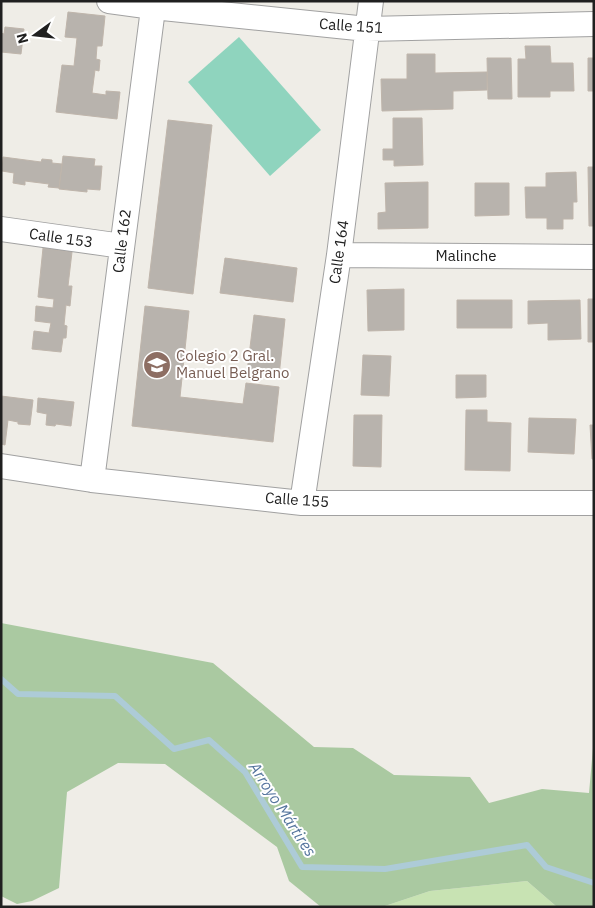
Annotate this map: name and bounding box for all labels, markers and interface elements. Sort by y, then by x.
north arrow [10,10,60,60]
street label: Calle 151 [318,14,384,37]
text: N [12,31,32,46]
street label: Calle 162 [108,208,135,274]
street label: Calle 164 [325,219,352,285]
street label: Calle 153 [28,224,94,251]
street label: Malinche [436,246,496,265]
place label: Colegio 2 Gral. Manuel Belgrano [176,346,290,382]
school or university icon: Colegio 2 Gral. Manuel Belgrano [142,350,172,380]
street label: Calle 155 [264,488,330,511]
water label: Arroyo Mártires [244,757,321,860]

